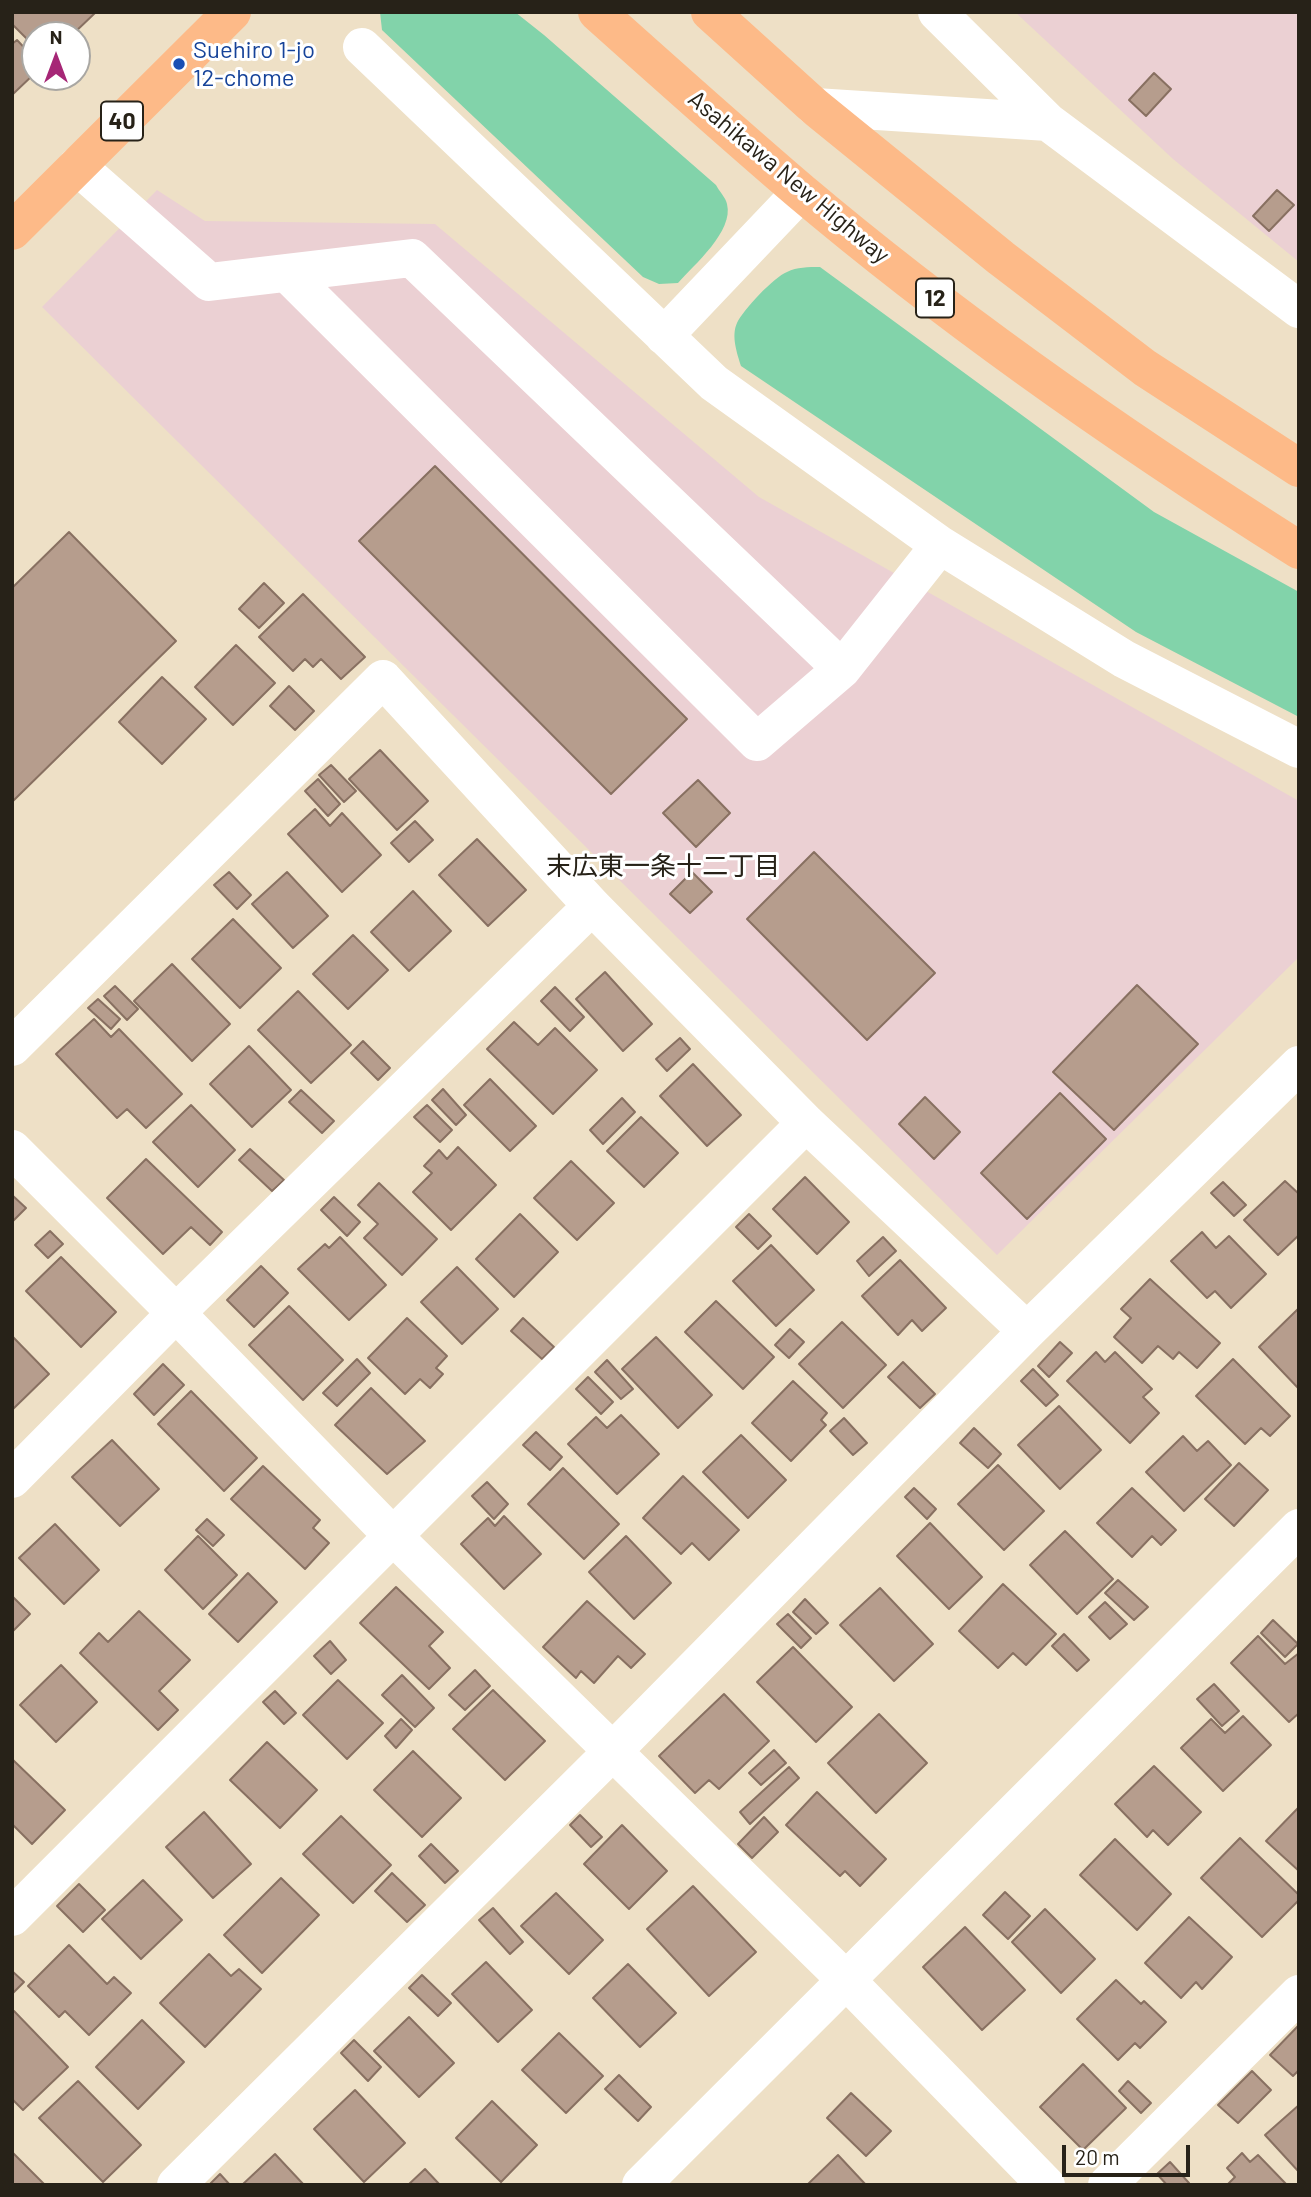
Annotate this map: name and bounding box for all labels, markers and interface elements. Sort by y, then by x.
north arrow [21,21,91,91]
text: N [50,25,62,48]
place label: Suehiro 1-jo 12-chome [193,36,315,92]
marker: Suehiro 1-jo 12-chome [171,56,187,72]
street label: Asahikawa New Highway [683,84,895,270]
road number: 40 [101,102,143,140]
road number: 12 [916,278,954,318]
district label: 末広東一条十二丁目 [546,850,780,882]
scale bar [1066,2130,1194,2174]
text: 20 m [1075,2144,1120,2169]

